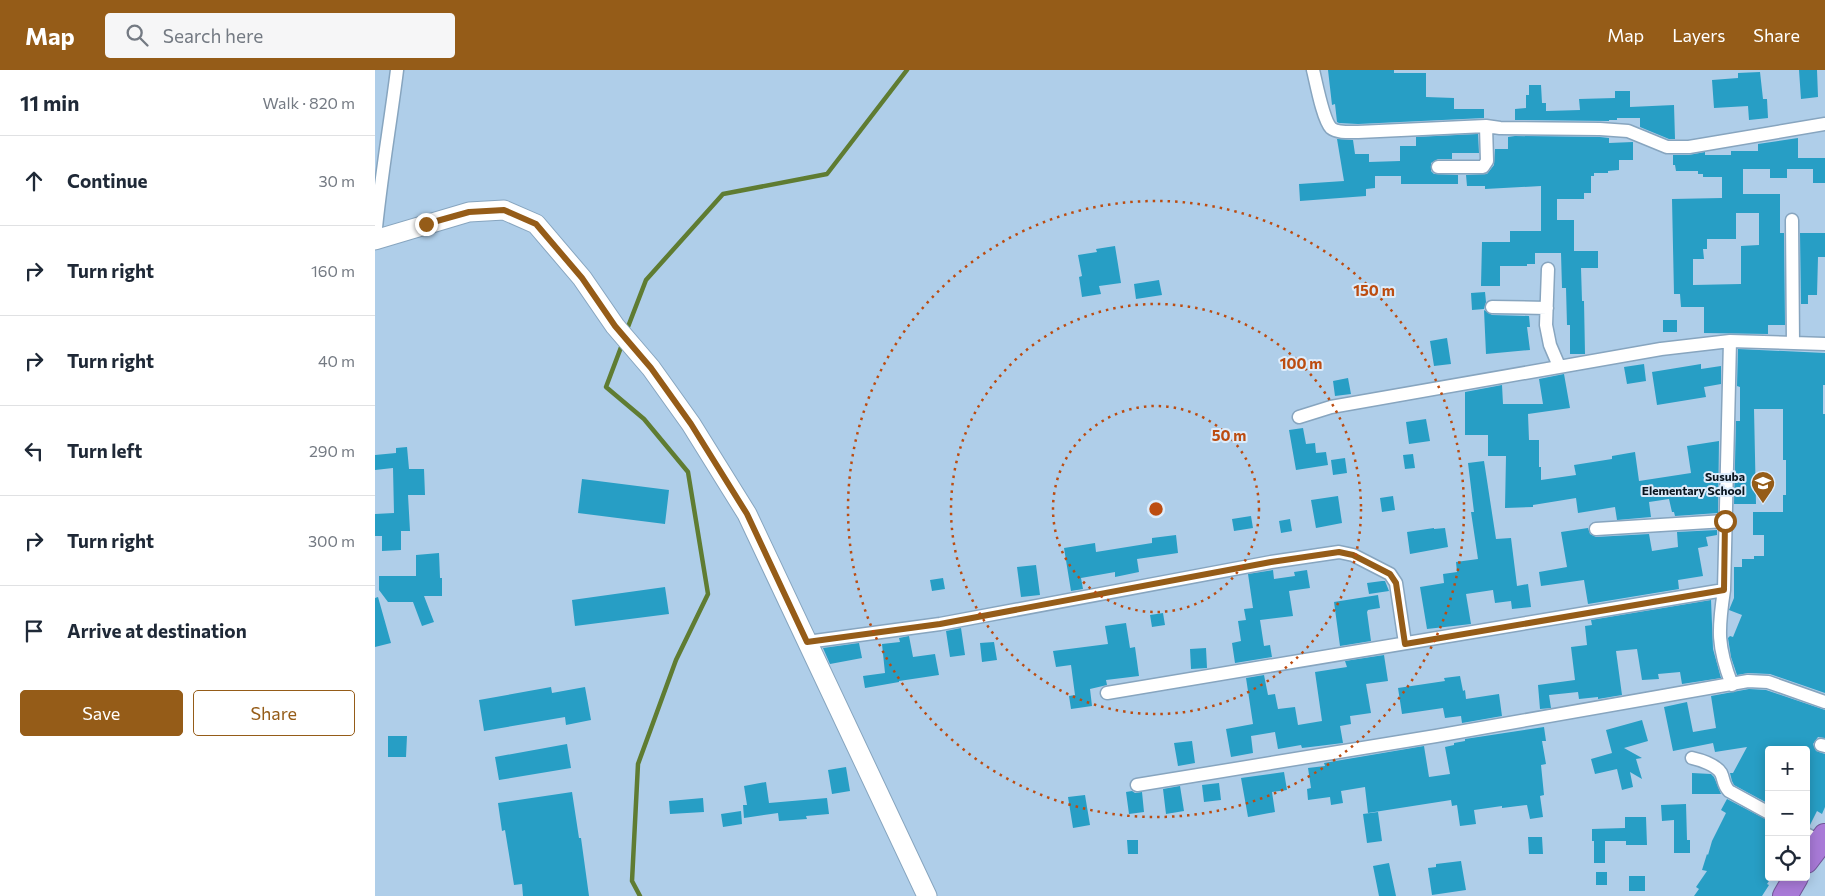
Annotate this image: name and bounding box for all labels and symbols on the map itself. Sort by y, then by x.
route end [415,213,438,236]
text: 150 m [1353,281,1395,299]
text: 100 m [1280,354,1322,372]
text: 50 m [1212,426,1246,444]
place label: Susuba Elementary School [1642,469,1745,497]
school or university icon: Susuba Elementary School [1750,470,1776,504]
centre of rings [1147,500,1165,518]
route start [1714,510,1737,533]

